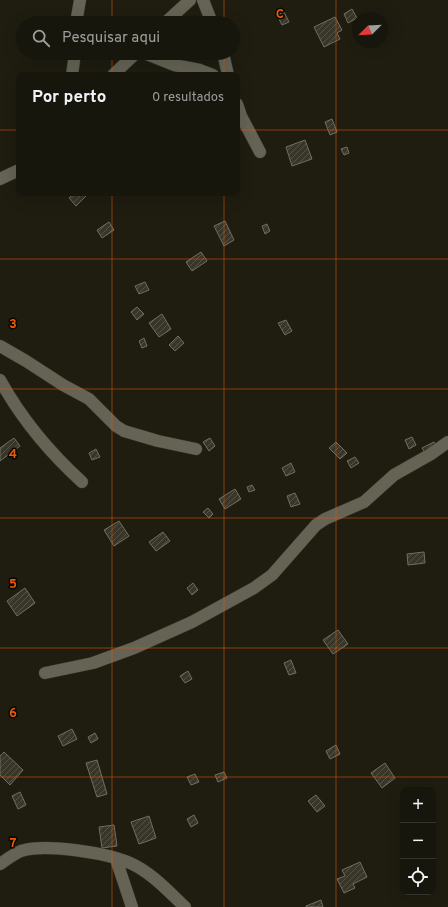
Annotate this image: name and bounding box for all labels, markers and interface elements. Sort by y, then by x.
text: C [276,7,284,23]
north arrow [352,12,388,48]
search box [16,16,240,60]
icon: search [30,27,52,49]
text: Pesquisar aqui [62,29,160,48]
text: Por perto [32,87,106,109]
text: 0 resultados [152,90,224,106]
text: 3 [9,317,17,333]
text: 4 [9,447,17,463]
text: 5 [9,577,17,593]
text: 6 [9,706,17,722]
map controls [400,787,436,895]
button: + [400,787,436,823]
button: − [400,823,436,859]
text: 7 [10,836,17,852]
button: locate [400,859,436,895]

